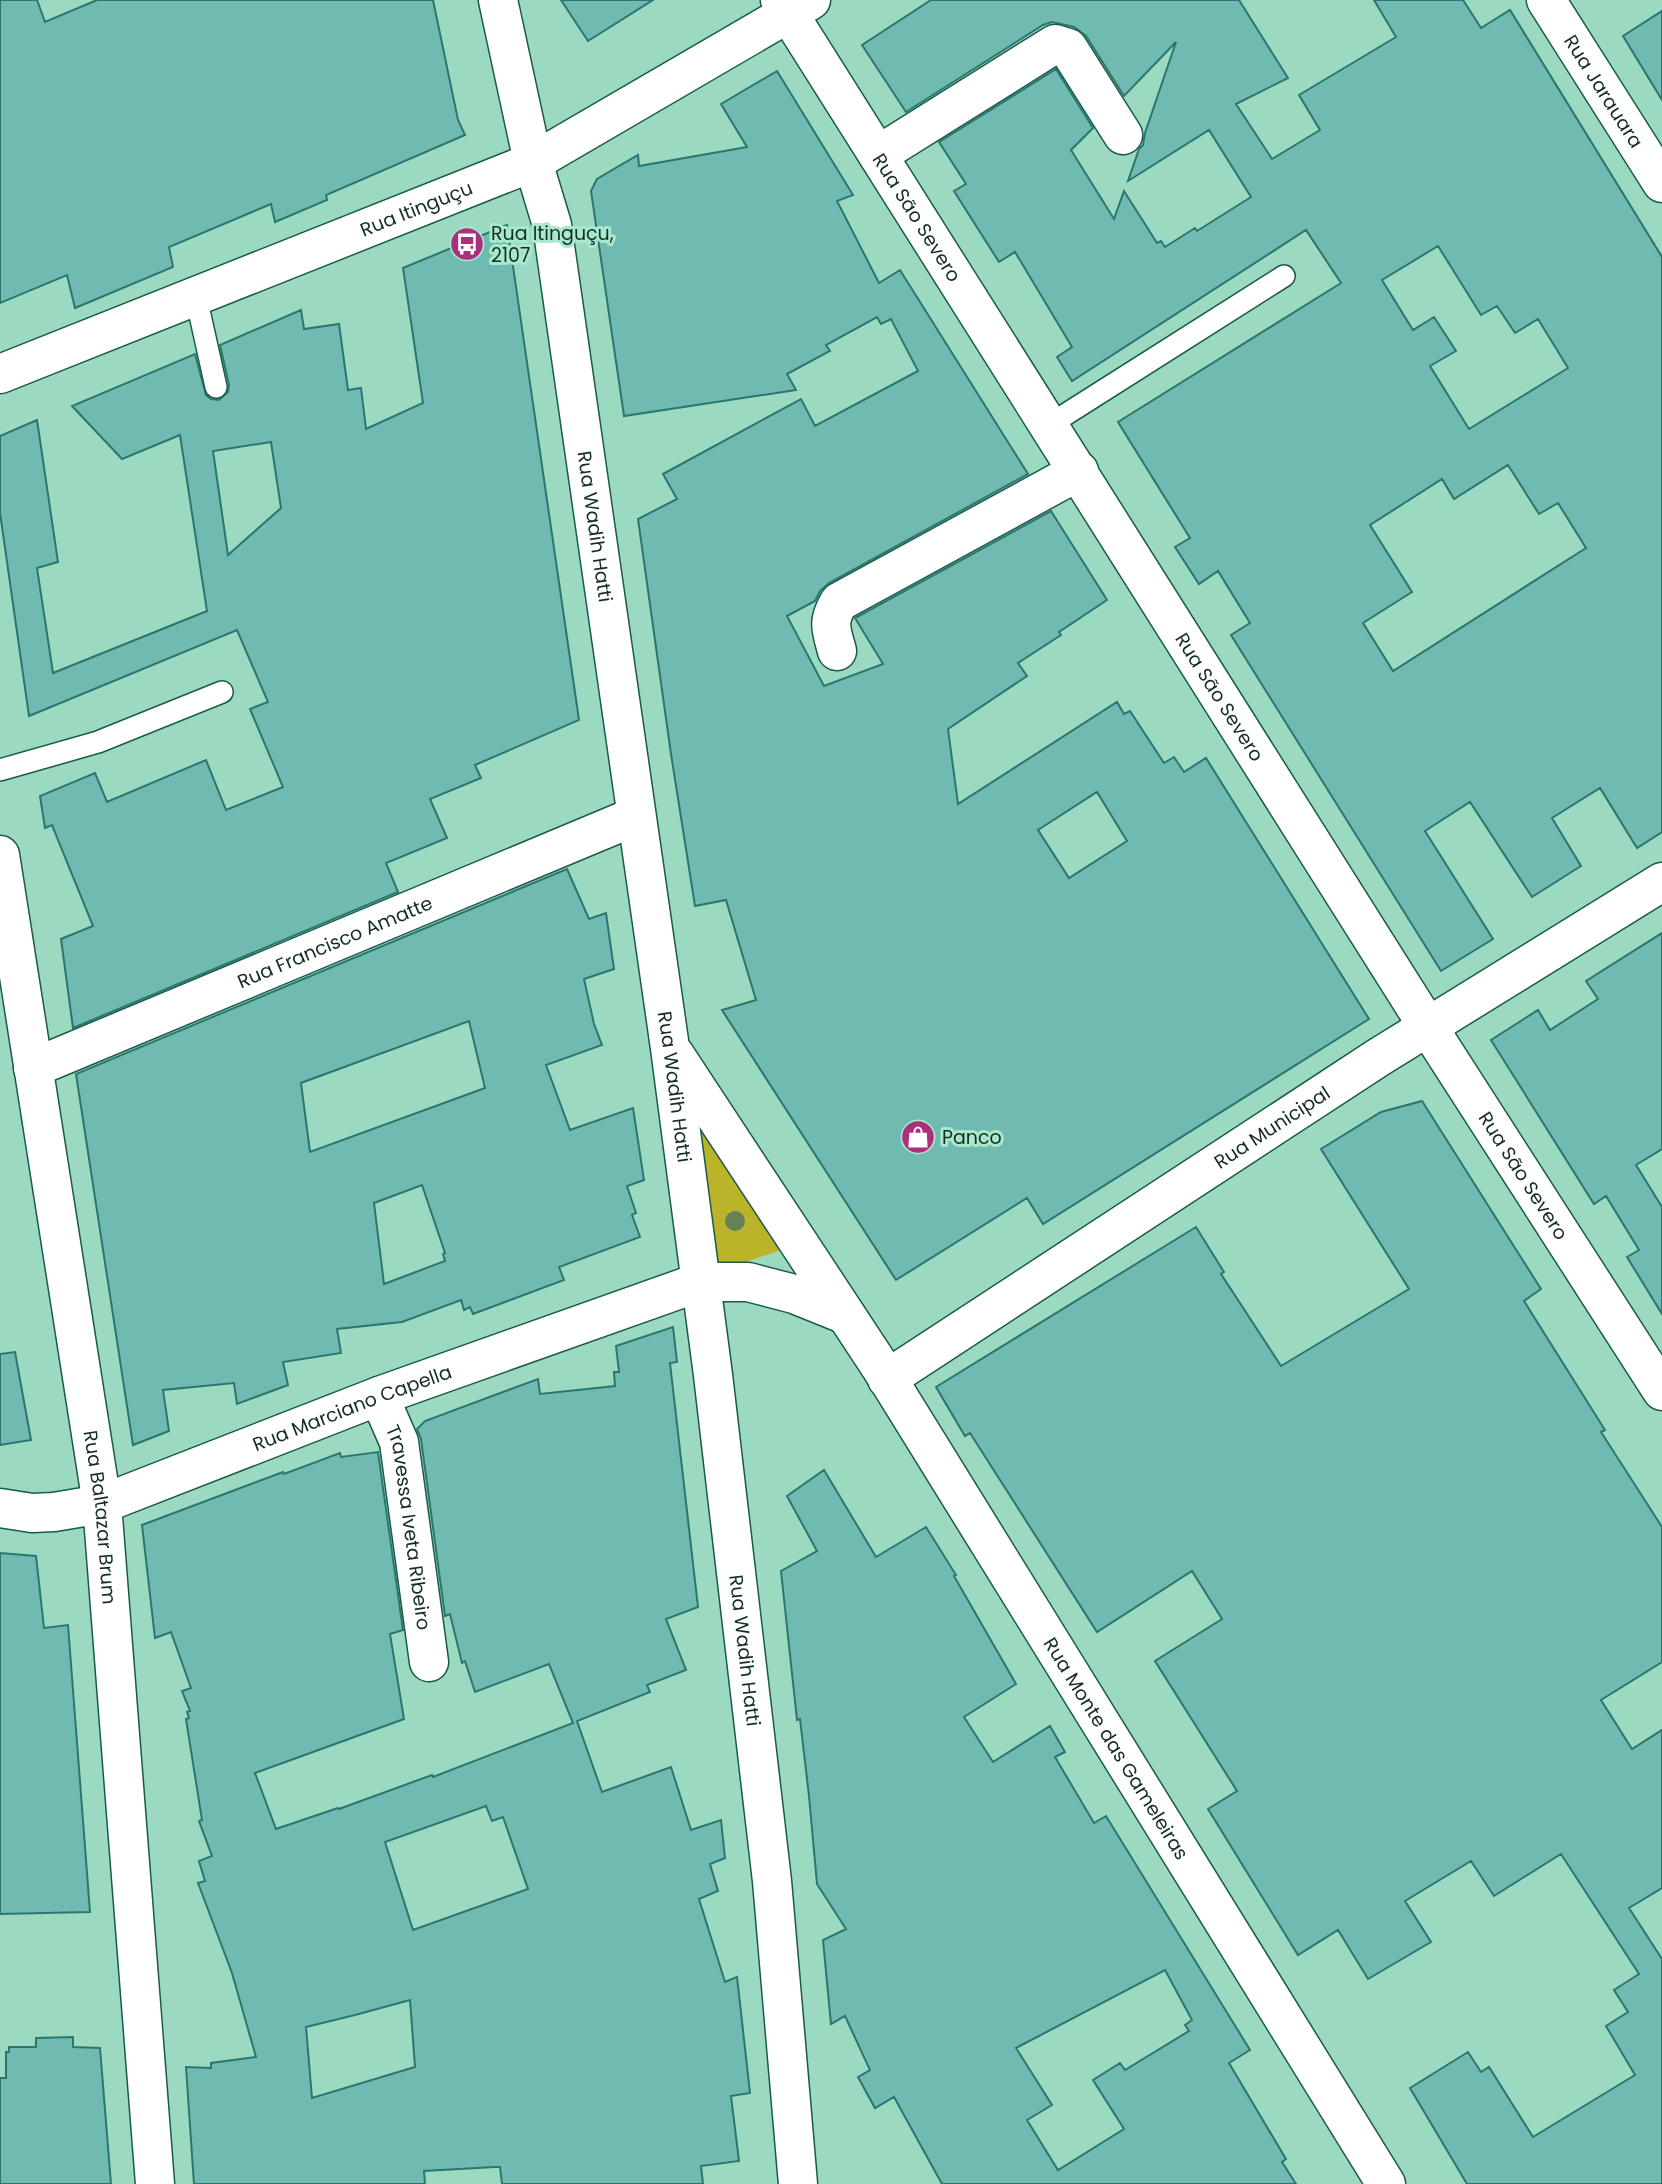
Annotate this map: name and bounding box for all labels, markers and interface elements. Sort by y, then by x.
street label: Rua Jarauara [1558,29,1650,153]
street label: Rua São Severo [866,148,968,287]
street label: Rua Itinguçu [356,174,477,243]
place label: Rua Itinguçu, 2107 [491,220,614,269]
bus stop icon: Rua Itinguçu, 2107 [448,225,486,263]
street label: Rua Wadih Hatti [571,449,619,604]
street label: Rua São Severo [1169,627,1271,766]
street label: Rua Francisco Amatte [233,889,436,995]
street label: Rua Wadih Hatti [651,1009,698,1164]
street label: Rua Municipal [1209,1079,1335,1175]
street label: Rua São Severo [1472,1106,1575,1245]
shop icon: Panco [899,1118,937,1156]
place label: Panco [942,1124,1002,1151]
street label: Rua Marciano Capella [248,1358,455,1458]
street label: Travessa Iveta Ribeiro [380,1420,438,1632]
street label: Rua Baltazar Brum [77,1428,123,1605]
street label: Rua Wadih Hatti [723,1573,767,1728]
street label: Rua Monte das Gameleiras [1037,1632,1195,1865]

